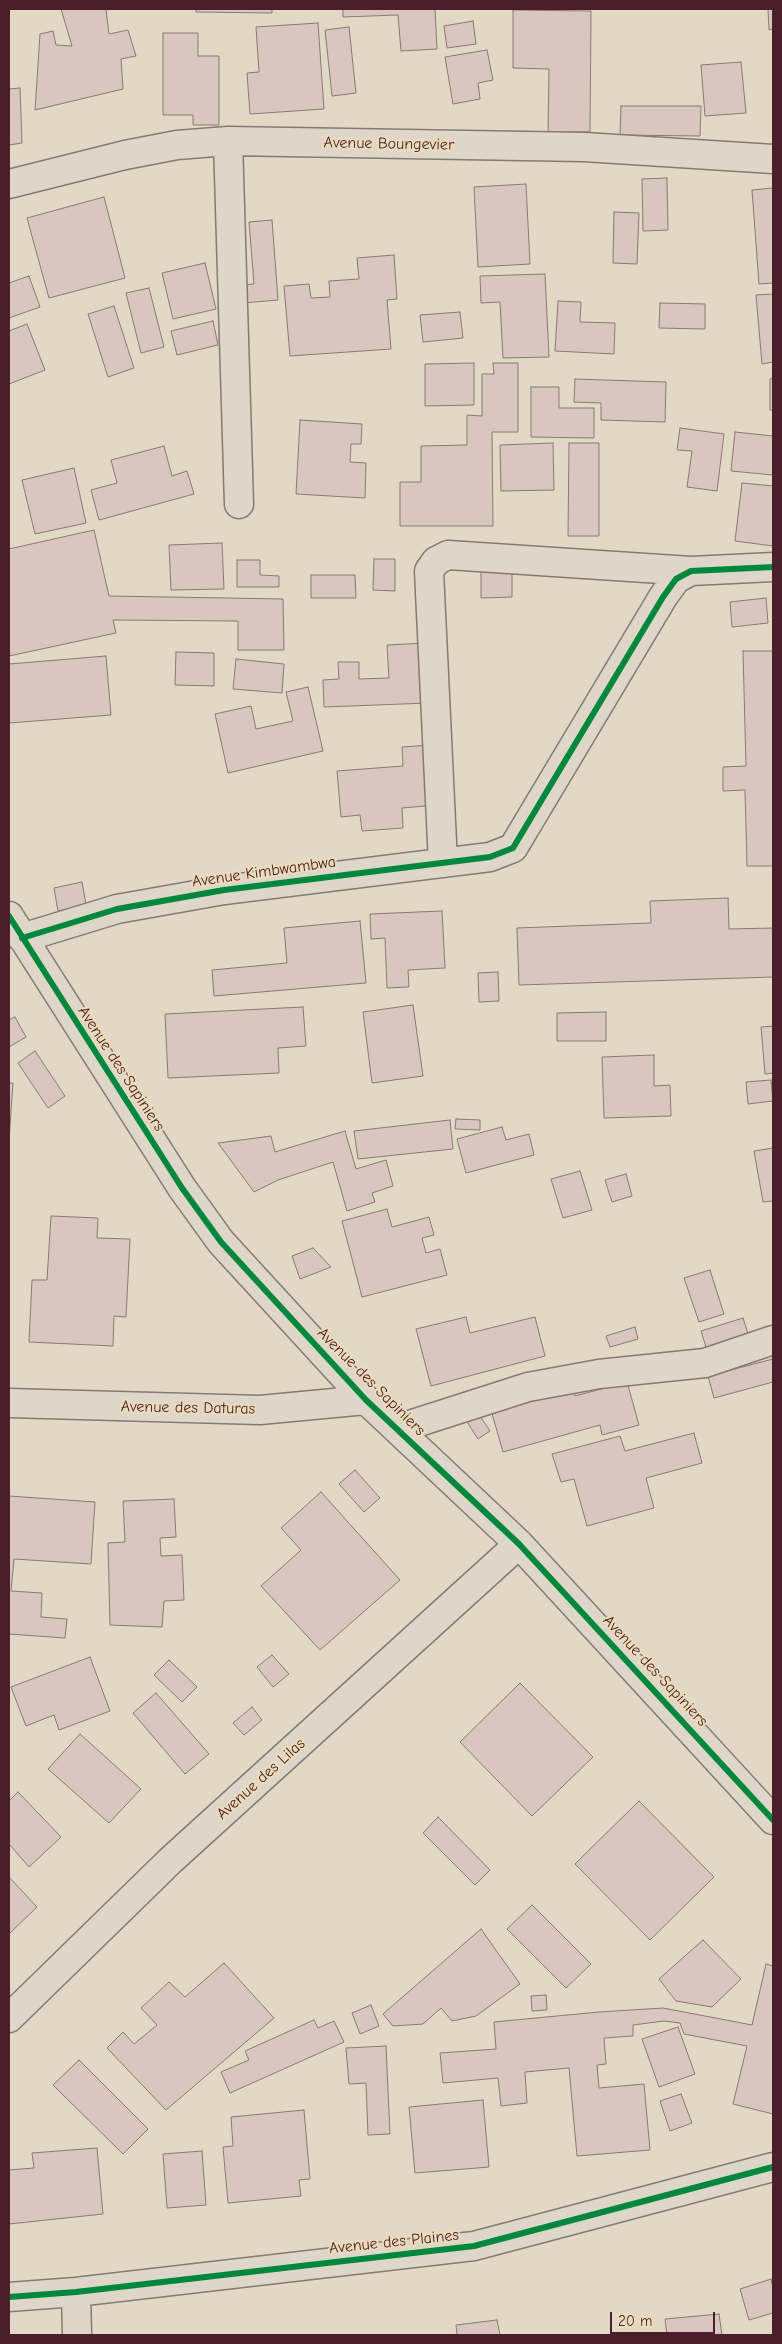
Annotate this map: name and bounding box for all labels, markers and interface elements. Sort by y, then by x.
street label: Avenue Boungevier [324,133,454,155]
street label: Avenue Kimbwambwa [191,852,337,892]
street label: Avenue des Sapiniers [73,1003,169,1135]
street label: Avenue des Sapiniers [313,1324,429,1440]
street label: Avenue des Daturas [121,1397,255,1419]
street label: Avenue des Sapiniers [598,1611,712,1731]
street label: Avenue des Lilas [213,1734,309,1824]
street label: Avenue des Plaines [328,2226,460,2258]
scale bar [612,2302,717,2334]
text: 20 m [618,2312,652,2330]

